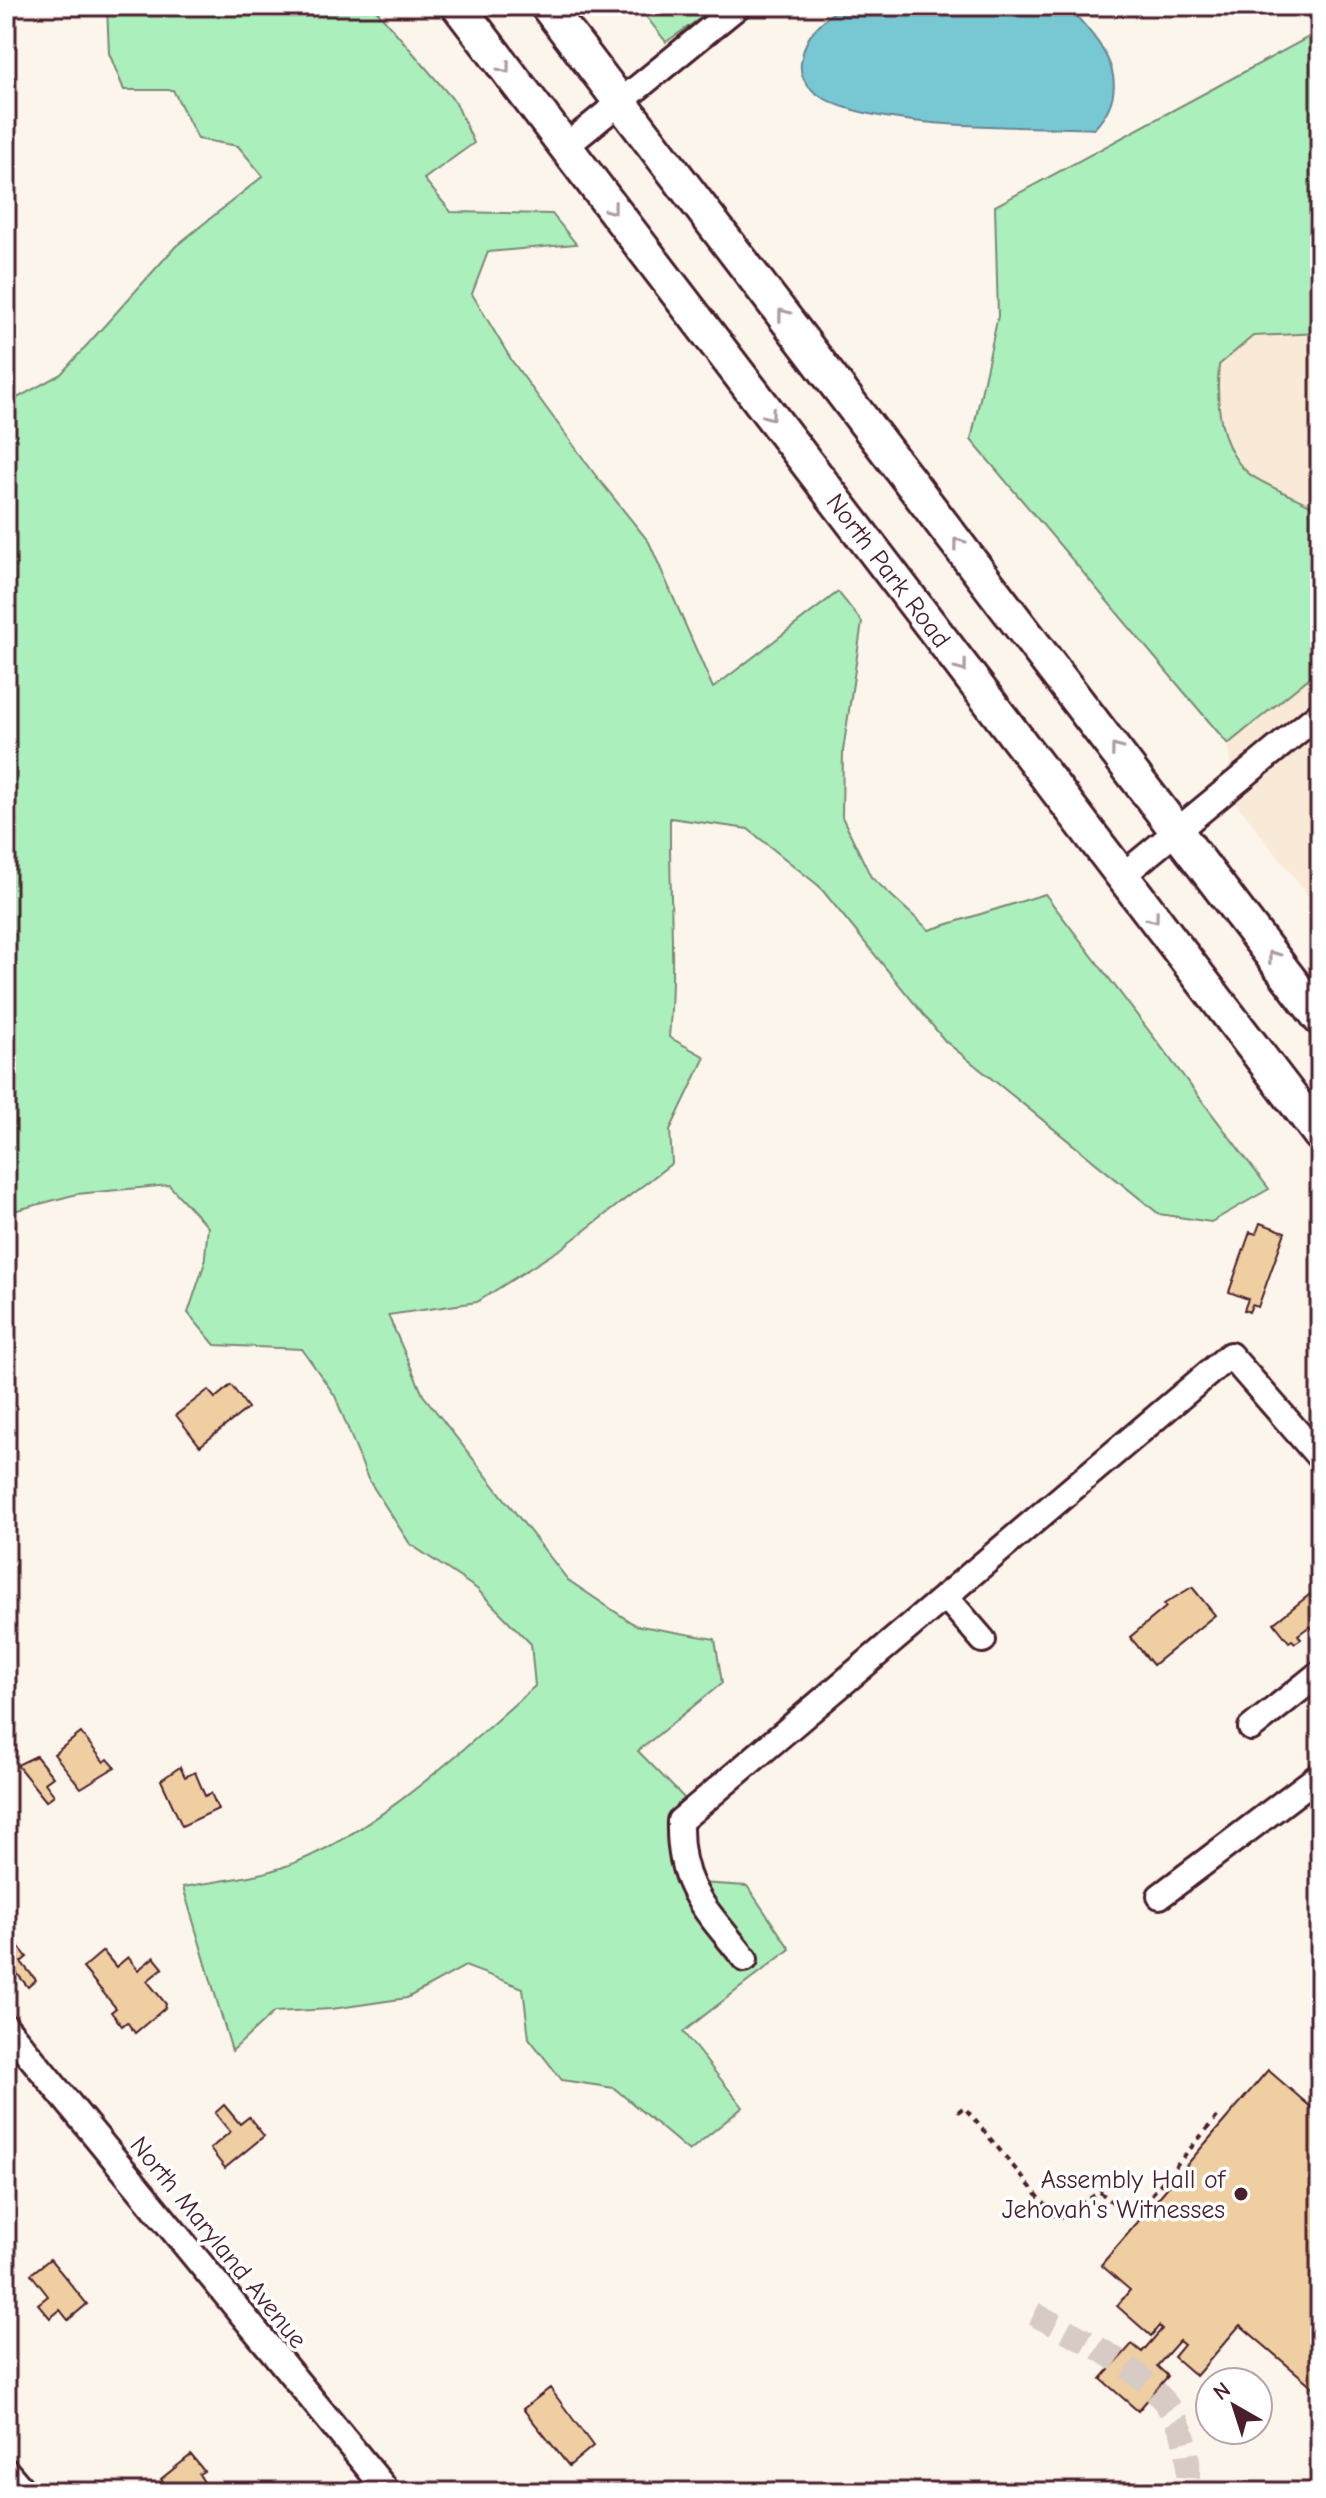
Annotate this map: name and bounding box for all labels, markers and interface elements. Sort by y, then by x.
one-way arrow [496,59,510,74]
one-way arrow [603,200,617,215]
one-way arrow [779,308,793,323]
one-way arrow [761,406,775,421]
street label: North Park Road [820,488,956,654]
one-way arrow [954,537,968,551]
one-way arrow [952,658,966,672]
one-way arrow [1112,743,1126,758]
one-way arrow [1144,909,1158,924]
one-way arrow [1269,951,1283,965]
street label: North Maryland Avenue [124,2131,313,2354]
place label: Assembly Hall of Jehovah's Witnesses [1002,2165,1227,2225]
marker: Assembly Hall of Jehovah's Witnesses [1232,2185,1250,2203]
north arrow [1194,2366,1274,2446]
text: N [1208,2377,1236,2406]

